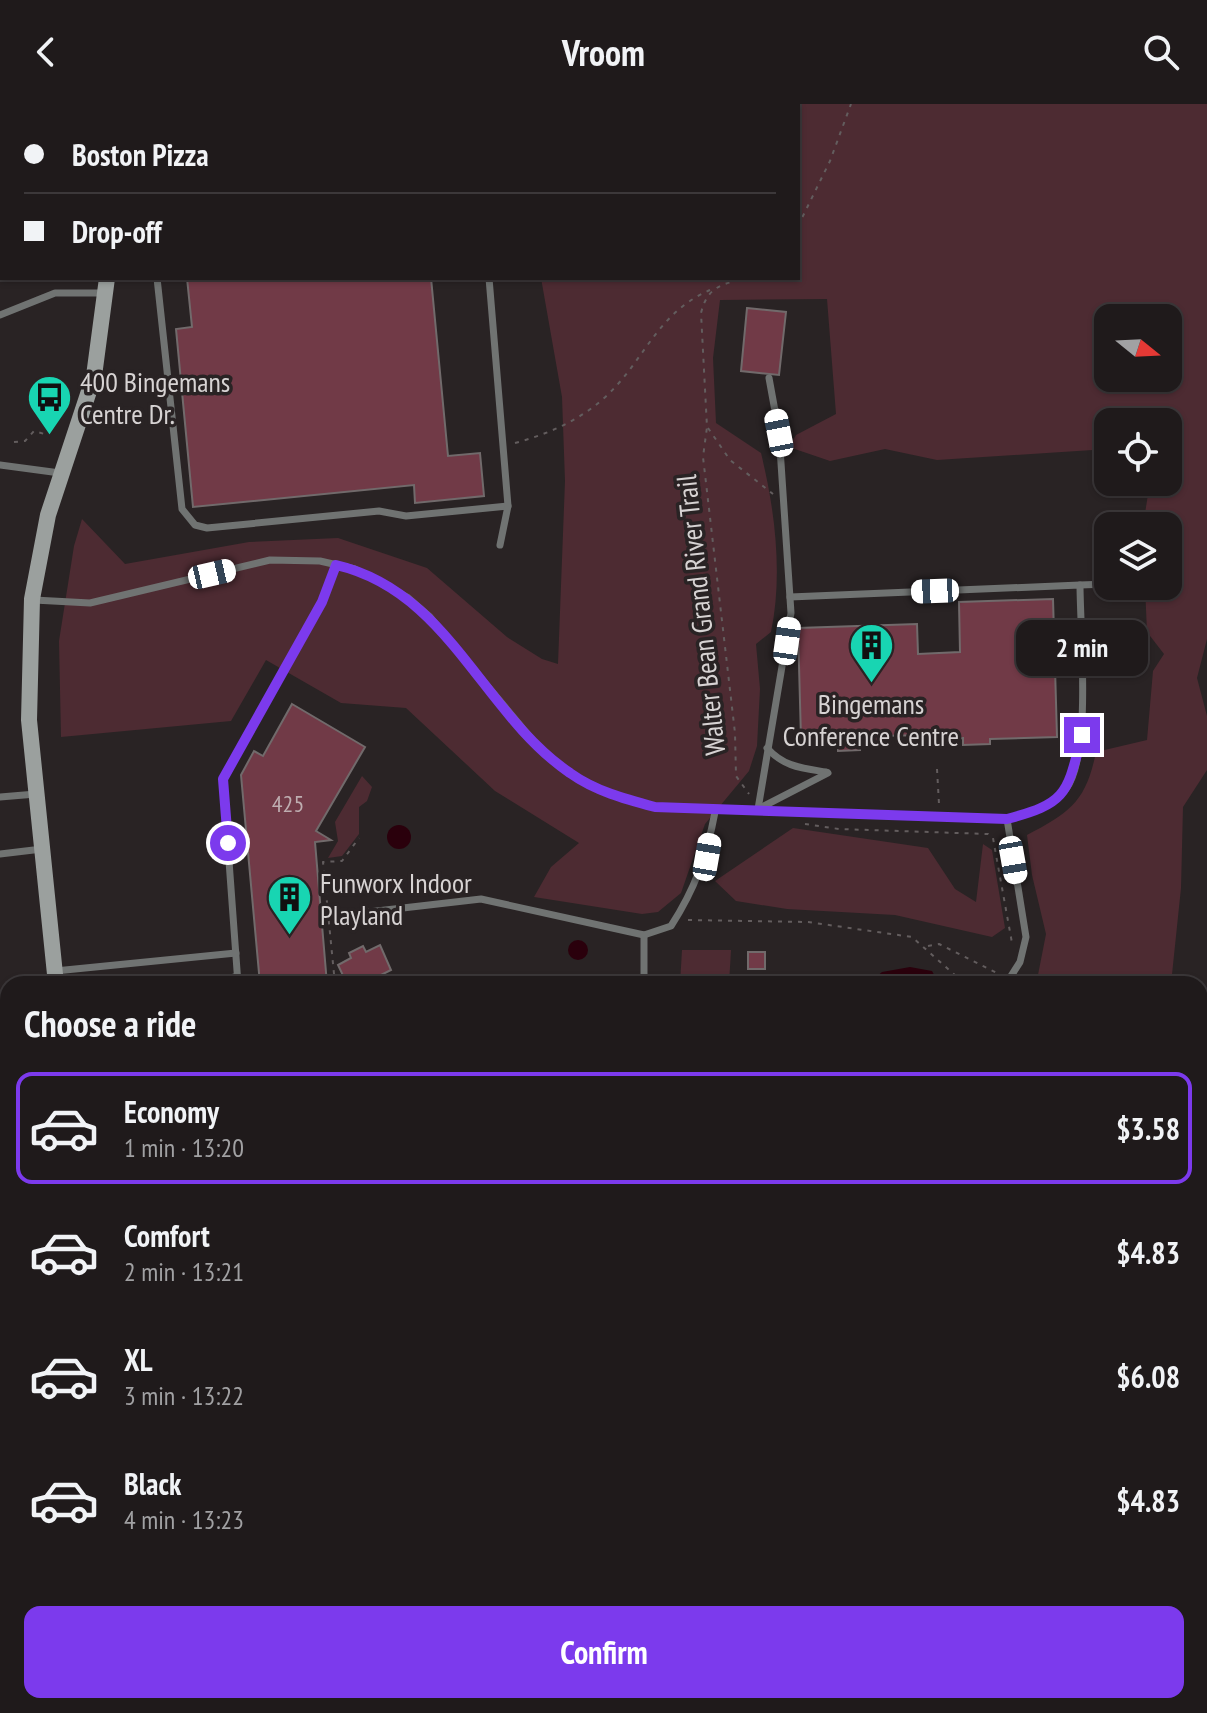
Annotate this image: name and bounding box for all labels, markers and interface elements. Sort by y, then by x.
text: Vroom [562,29,645,76]
icon: back [24,30,68,74]
icon: search [1139,30,1183,74]
text: Boston Pizza [72,135,209,174]
text: Drop-off [72,212,162,251]
north arrow [1094,304,1182,392]
map controls [1094,304,1182,600]
place label: 400 Bingemans Centre Dr. [80,363,230,432]
bus stop icon: 400 Bingemans Centre Dr. [25,373,73,436]
car [763,407,795,459]
button: locate [1094,408,1182,496]
street label: Walter Bean Grand River Trail [667,472,733,757]
button: layers [1094,512,1182,600]
car [186,557,238,591]
car [911,578,959,604]
car [772,616,802,666]
callout: 2 min [1016,619,1148,675]
building icon: Bingemans Conference Centre [847,622,895,685]
text: 2 min [1056,631,1108,664]
place label: Bingemans Conference Centre [783,685,959,754]
route end [1064,717,1100,753]
house number: 425 [272,788,304,819]
route start [210,825,246,861]
car [691,831,723,883]
car [997,834,1029,886]
place label: Funworx Indoor Playland [320,864,472,933]
building icon: Funworx Indoor Playland [265,874,313,937]
text: Choose a ride [24,1000,196,1047]
icon: car [28,1092,100,1164]
text: Economy [124,1092,219,1131]
text: $3.58 [1116,1109,1180,1148]
text: 1 min · 13:20 [124,1131,244,1164]
icon: car [28,1216,100,1288]
text: Comfort [124,1216,210,1255]
text: $4.83 [1116,1233,1180,1272]
text: 2 min · 13:21 [124,1255,244,1288]
icon: car [28,1340,100,1412]
text: XL [124,1340,153,1379]
text: $6.08 [1116,1357,1180,1396]
text: 3 min · 13:22 [124,1379,244,1412]
icon: car [28,1464,100,1536]
text: Black [124,1464,181,1503]
text: $4.83 [1116,1481,1180,1520]
text: 4 min · 13:23 [124,1503,244,1536]
button: Confirm [24,1606,1184,1698]

